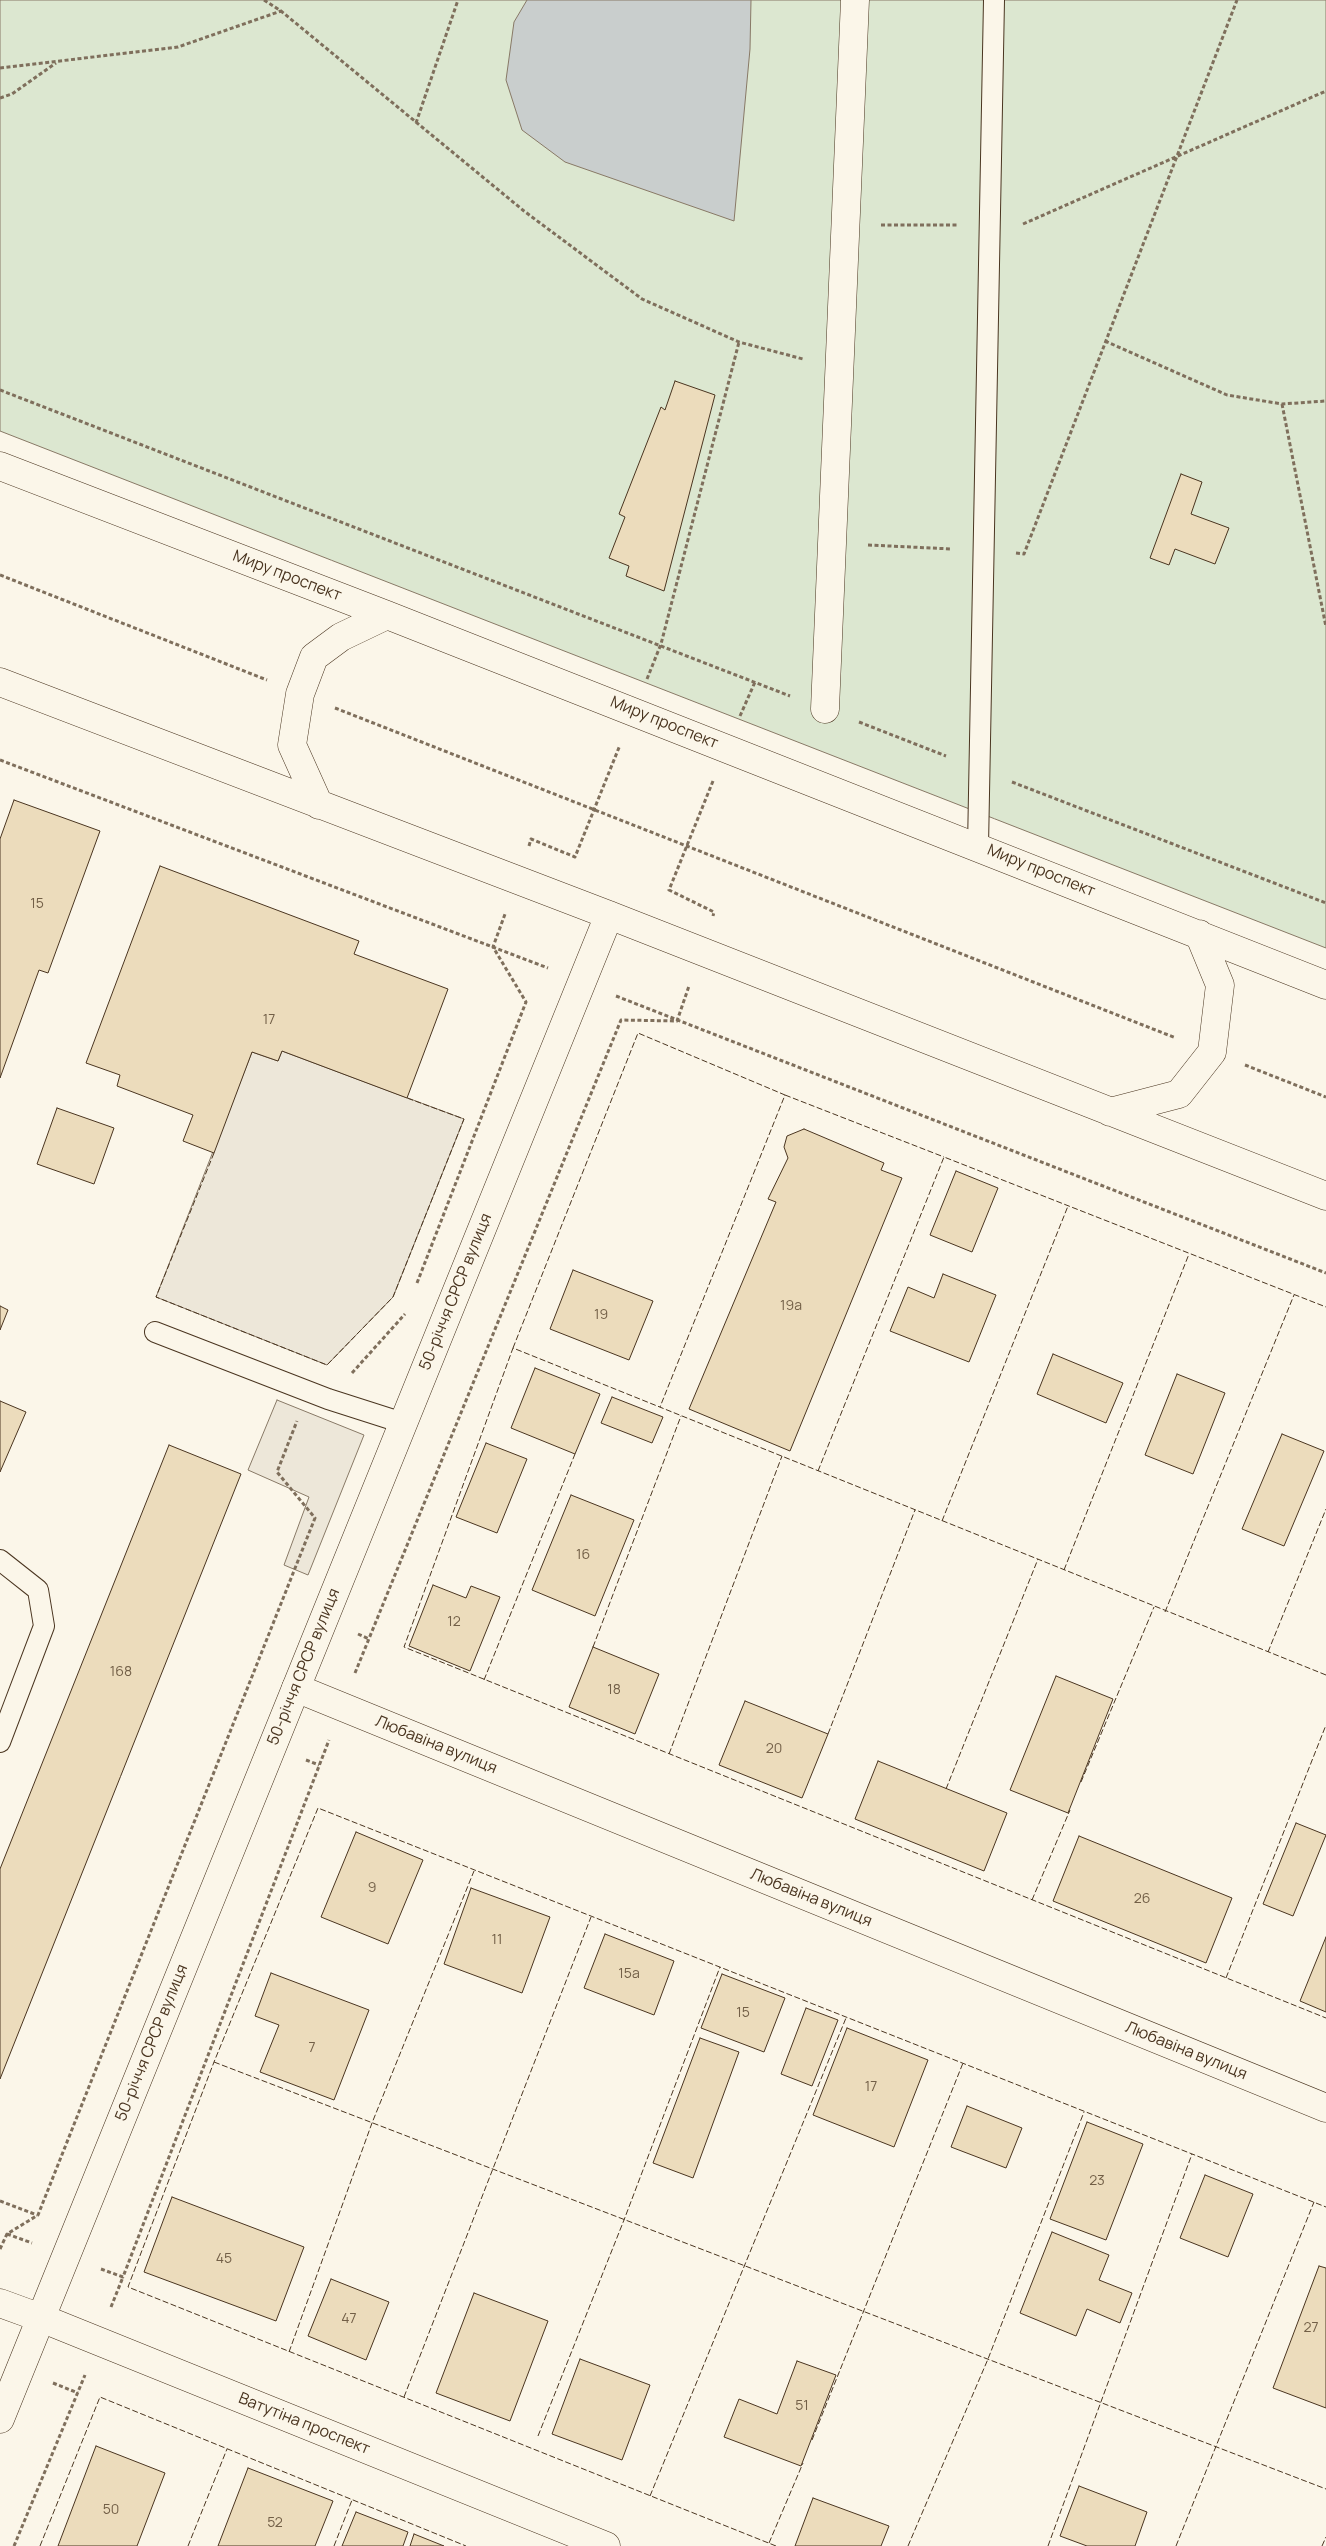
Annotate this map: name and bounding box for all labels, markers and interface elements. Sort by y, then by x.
street label: Миру проспект [230,546,344,606]
street label: Миру проспект [607,693,721,753]
street label: Миру проспект [984,841,1098,901]
house number: 15 [30,896,44,912]
house number: 17 [263,1012,275,1028]
street label: 50-річчя СРСР вулиця [416,1211,496,1373]
house number: 19а [780,1298,802,1314]
house number: 19 [594,1307,608,1323]
house number: 16 [576,1547,590,1563]
street label: 50-річчя СРСР вулиця [264,1586,344,1748]
house number: 12 [447,1614,461,1630]
house number: 168 [110,1664,132,1680]
house number: 18 [607,1682,621,1698]
street label: Любавіна вулиця [372,1712,500,1778]
house number: 20 [766,1741,782,1757]
street label: Любавіна вулиця [747,1865,875,1931]
house number: 9 [368,1880,376,1896]
house number: 26 [1134,1891,1150,1907]
house number: 11 [492,1932,502,1948]
street label: 50-річчя СРСР вулиця [112,1962,192,2124]
house number: 15а [618,1966,640,1982]
house number: 15 [736,2005,750,2021]
street label: Любавіна вулиця [1122,2018,1250,2084]
house number: 7 [308,2040,316,2056]
house number: 17 [865,2079,877,2095]
house number: 23 [1089,2173,1105,2189]
house number: 45 [216,2251,232,2267]
house number: 47 [341,2311,357,2327]
house number: 27 [1303,2320,1319,2336]
street label: Ватутіна проспект [236,2389,372,2459]
house number: 51 [795,2398,809,2414]
house number: 50 [103,2502,119,2518]
house number: 52 [267,2515,283,2531]

